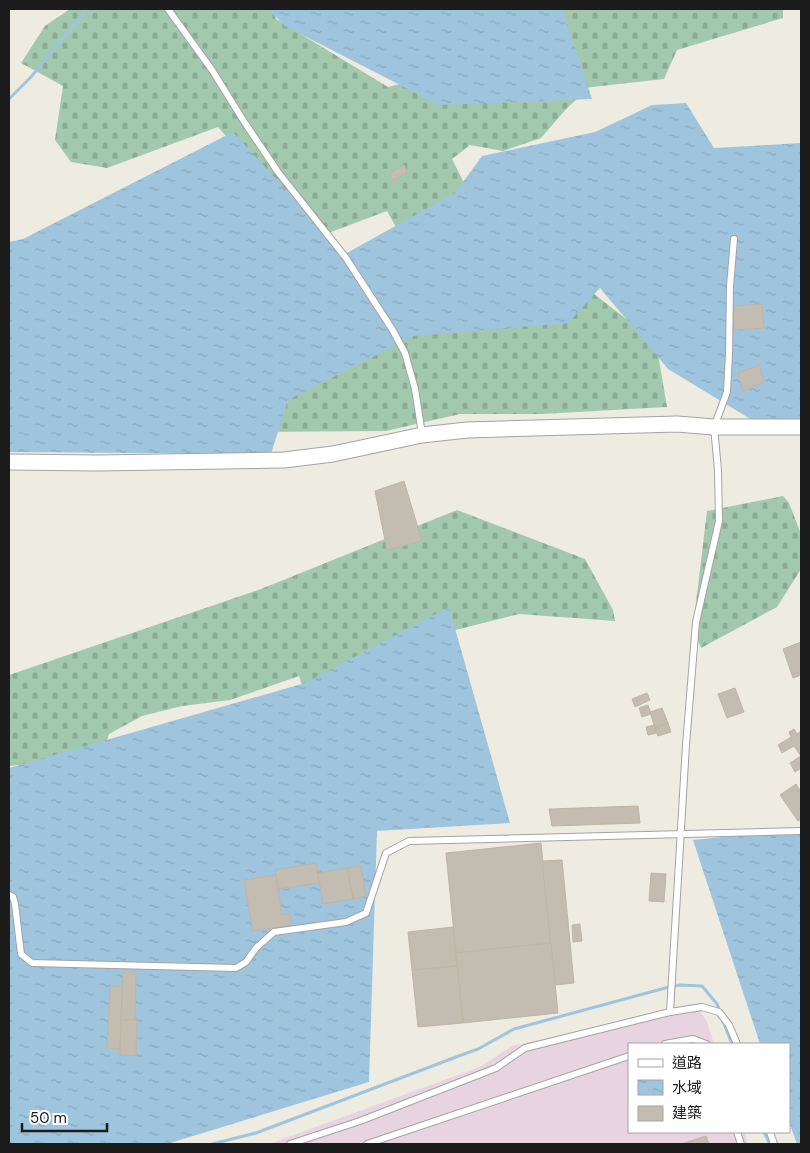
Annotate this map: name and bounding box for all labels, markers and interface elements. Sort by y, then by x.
legend [628,1043,790,1133]
text: 道路 [672,1053,702,1073]
text: 水域 [672,1078,702,1098]
scale bar [22,1100,108,1132]
text: 建築 [672,1103,702,1123]
text: 50 m [30,1108,67,1128]

